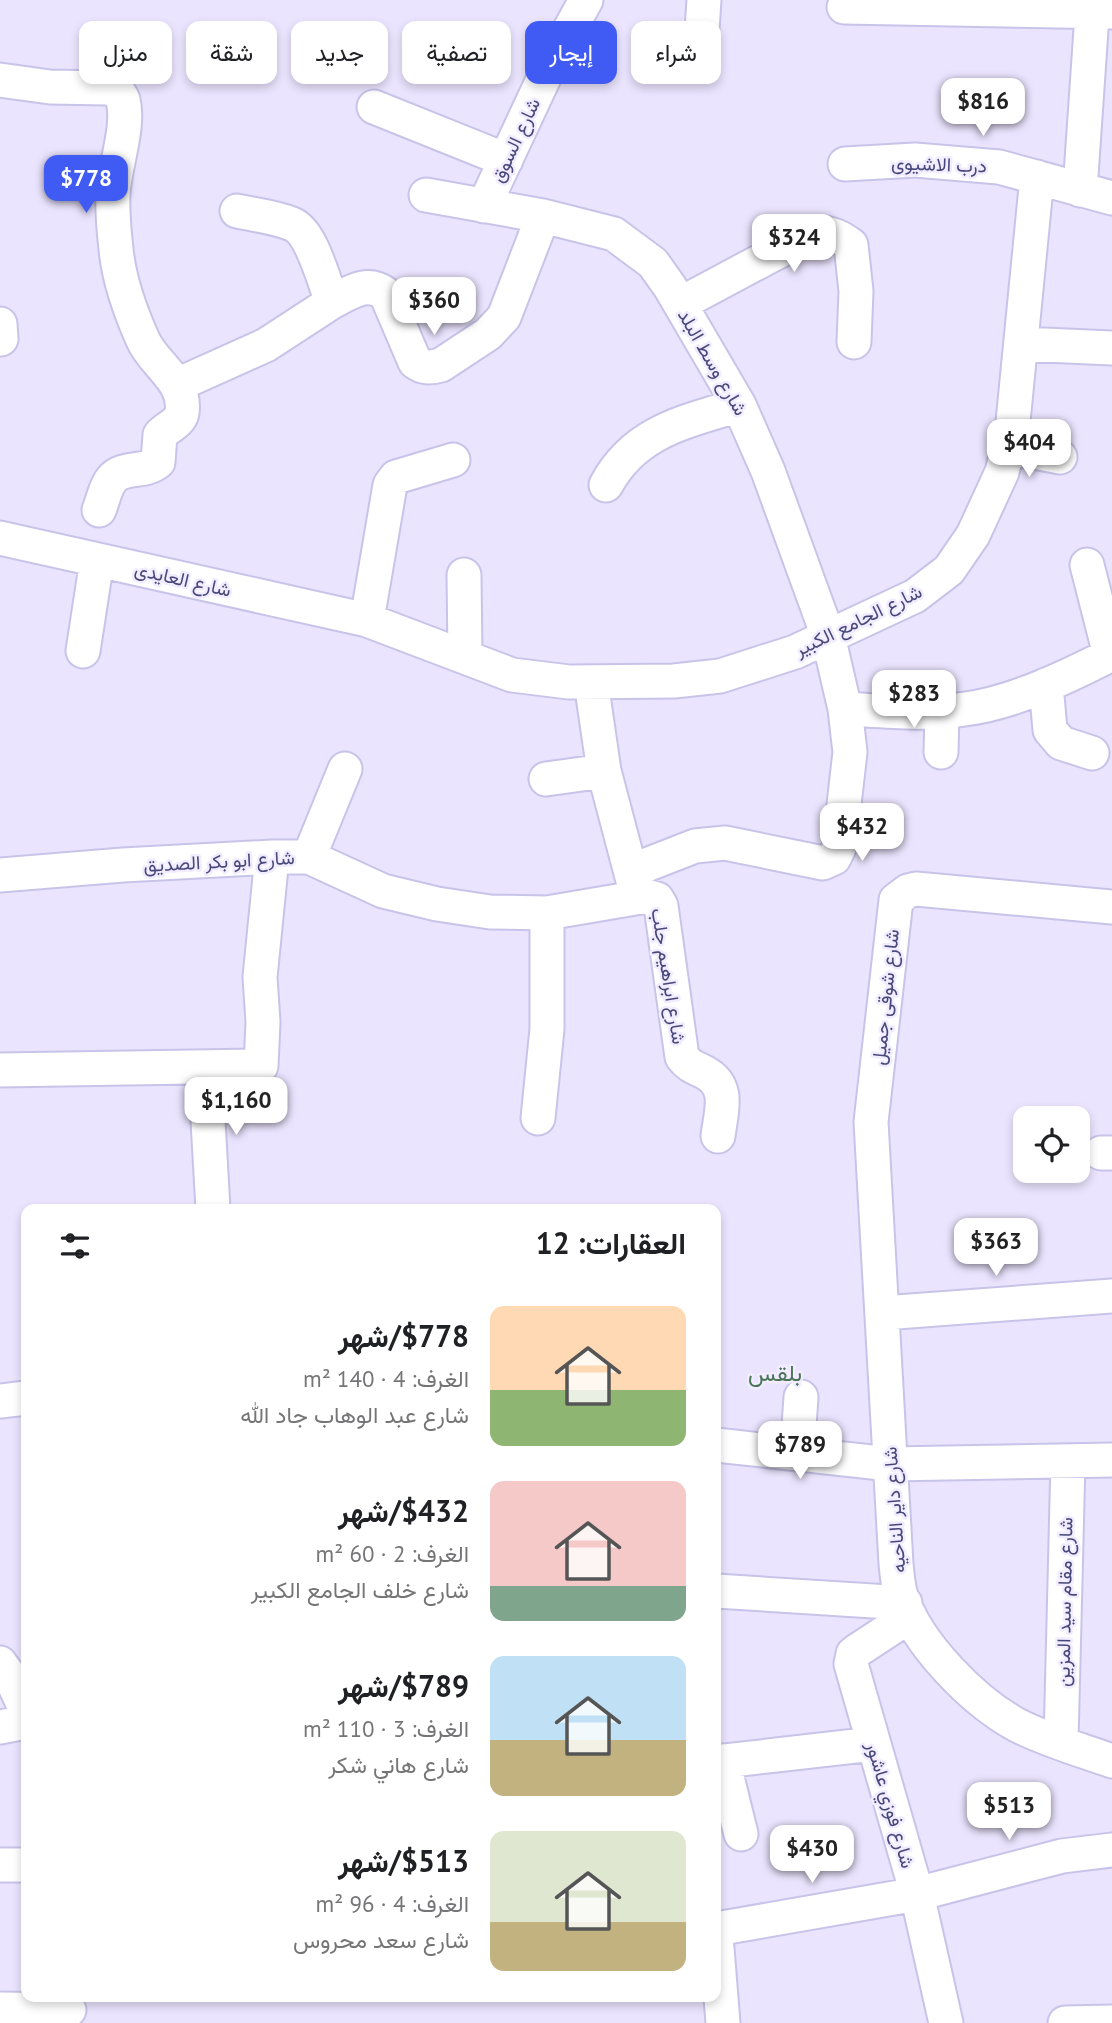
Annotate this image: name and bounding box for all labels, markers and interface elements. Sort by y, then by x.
chip: منزل [79,21,172,84]
chip: شقة [186,21,277,84]
chip: جديد [291,21,388,84]
chip: تصفية [402,21,511,84]
chip: إيجار [525,21,617,84]
chip: شراء [631,21,721,84]
pin: $816 [942,78,1024,138]
text: $816 [957,86,1009,115]
street label: شارع السوق [485,94,546,187]
street label: درب الاشيوى [891,150,987,178]
pin: $778 [45,156,127,215]
text: $778 [60,163,112,192]
pin: $324 [753,215,835,274]
text: $324 [768,222,820,251]
pin: $360 [393,278,475,337]
text: $360 [408,285,460,314]
street label: شارع وسط البلد [672,305,753,420]
pin: $404 [988,420,1070,479]
text: $404 [1003,427,1055,456]
street label: شارع العايدى [132,556,234,603]
street label: شارع الجامع الكبير [789,579,927,663]
pin: $283 [873,670,955,730]
text: $283 [888,678,940,707]
pin: $432 [821,804,903,863]
text: $432 [836,811,888,840]
street label: شارع ابو بكر الصديق [143,845,295,878]
street label: شارع ابراهيم جلب [645,906,692,1046]
street label: شارع شوقى جميل [866,928,905,1066]
pin: $1,160 [179,1078,293,1137]
text: $1,160 [200,1085,272,1114]
map controls [1013,1106,1090,1183]
button: locate [1013,1106,1090,1183]
pin: $363 [955,1218,1037,1278]
text: العقارات: 12 [536,1223,686,1262]
text: $363 [970,1226,1022,1255]
icon: filters [56,1227,94,1265]
text: $778/شهر [338,1316,469,1355]
icon: home [546,1334,630,1418]
district label: بلقس [748,1358,802,1387]
text: الغرف: 4 · 140 m² [303,1364,469,1393]
text: شارع عبد الوهاب جاد الله [240,1400,469,1429]
pin: $789 [759,1422,841,1481]
text: $789 [774,1429,826,1458]
street label: شارع داير الناحيه [878,1446,911,1574]
text: $432/شهر [338,1491,469,1530]
icon: home [546,1509,630,1593]
street label: شارع مقام سيد المزين [1051,1517,1078,1687]
text: الغرف: 2 · 60 m² [315,1539,469,1568]
text: شارع خلف الجامع الكبير [251,1575,469,1604]
text: $789/شهر [338,1666,469,1705]
icon: home [546,1684,630,1768]
text: الغرف: 3 · 110 m² [303,1714,469,1743]
street label: شارع فوزي عاشور [857,1738,920,1872]
text: شارع هاني شكر [328,1750,469,1779]
pin: $513 [968,1783,1050,1842]
text: $513 [983,1790,1035,1819]
pin: $430 [771,1826,853,1885]
text: $430 [786,1833,838,1862]
text: $513/شهر [338,1841,469,1880]
icon: home [546,1859,630,1943]
text: الغرف: 4 · 96 m² [315,1889,469,1918]
text: شارع سعد محروس [293,1925,469,1954]

